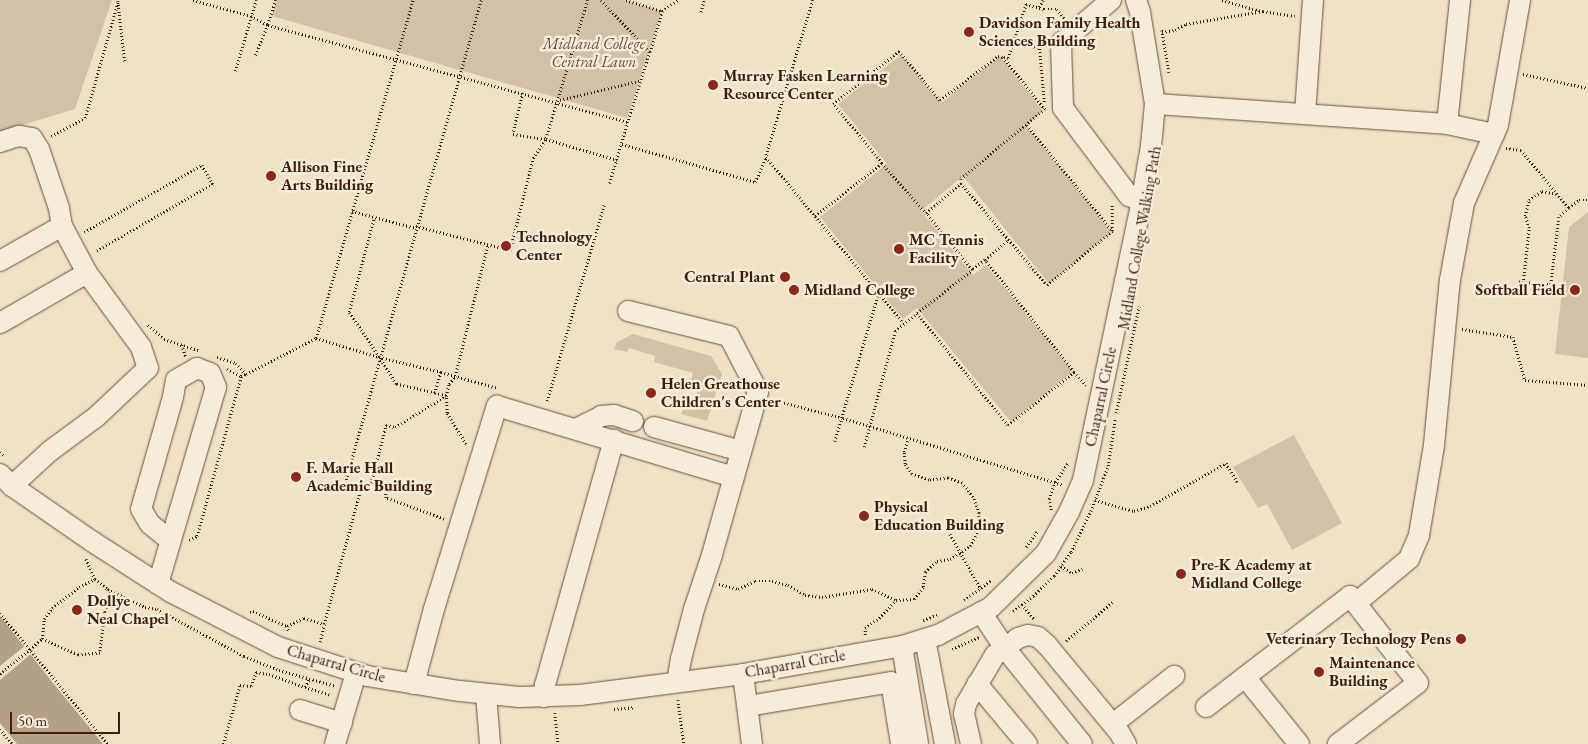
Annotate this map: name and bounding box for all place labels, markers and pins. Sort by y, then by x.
place label: Davidson Family Health Sciences Building [979,13,1140,51]
marker: Davidson Family Health Sciences Building [963,26,975,38]
place label: Murray Fasken Learning Resource Center [723,66,887,104]
marker: Murray Fasken Learning Resource Center [707,79,719,91]
place label: Allison Fine Arts Building [281,157,373,195]
marker: Allison Fine Arts Building [265,170,277,182]
place label: Technology Center [516,227,593,265]
place label: MC Tennis Facility [909,230,984,268]
marker: Technology Center [500,240,512,252]
marker: MC Tennis Facility [893,243,905,255]
place label: Central Plant [684,267,775,287]
marker: Central Plant [779,271,791,283]
place label: Midland College [804,280,915,300]
place label: Softball Field [1475,280,1565,300]
marker: Midland College [788,284,800,296]
marker: Softball Field [1569,284,1581,296]
place label: Helen Greathouse Children's Center [661,374,781,412]
marker: Helen Greathouse Children's Center [645,387,657,399]
place label: F. Marie Hall Academic Building [306,458,432,496]
marker: F. Marie Hall Academic Building [290,471,302,483]
place label: Physical Education Building [874,497,1004,535]
marker: Physical Education Building [858,510,870,522]
place label: Pre-K Academy at Midland College [1191,555,1312,593]
marker: Pre-K Academy at Midland College [1175,568,1187,580]
place label: Dollye Neal Chapel [87,591,169,629]
marker: Dollye Neal Chapel [71,604,83,616]
place label: Veterinary Technology Pens [1266,629,1451,649]
marker: Veterinary Technology Pens [1455,633,1467,645]
place label: Maintenance Building [1329,653,1415,691]
marker: Maintenance Building [1313,666,1325,678]

